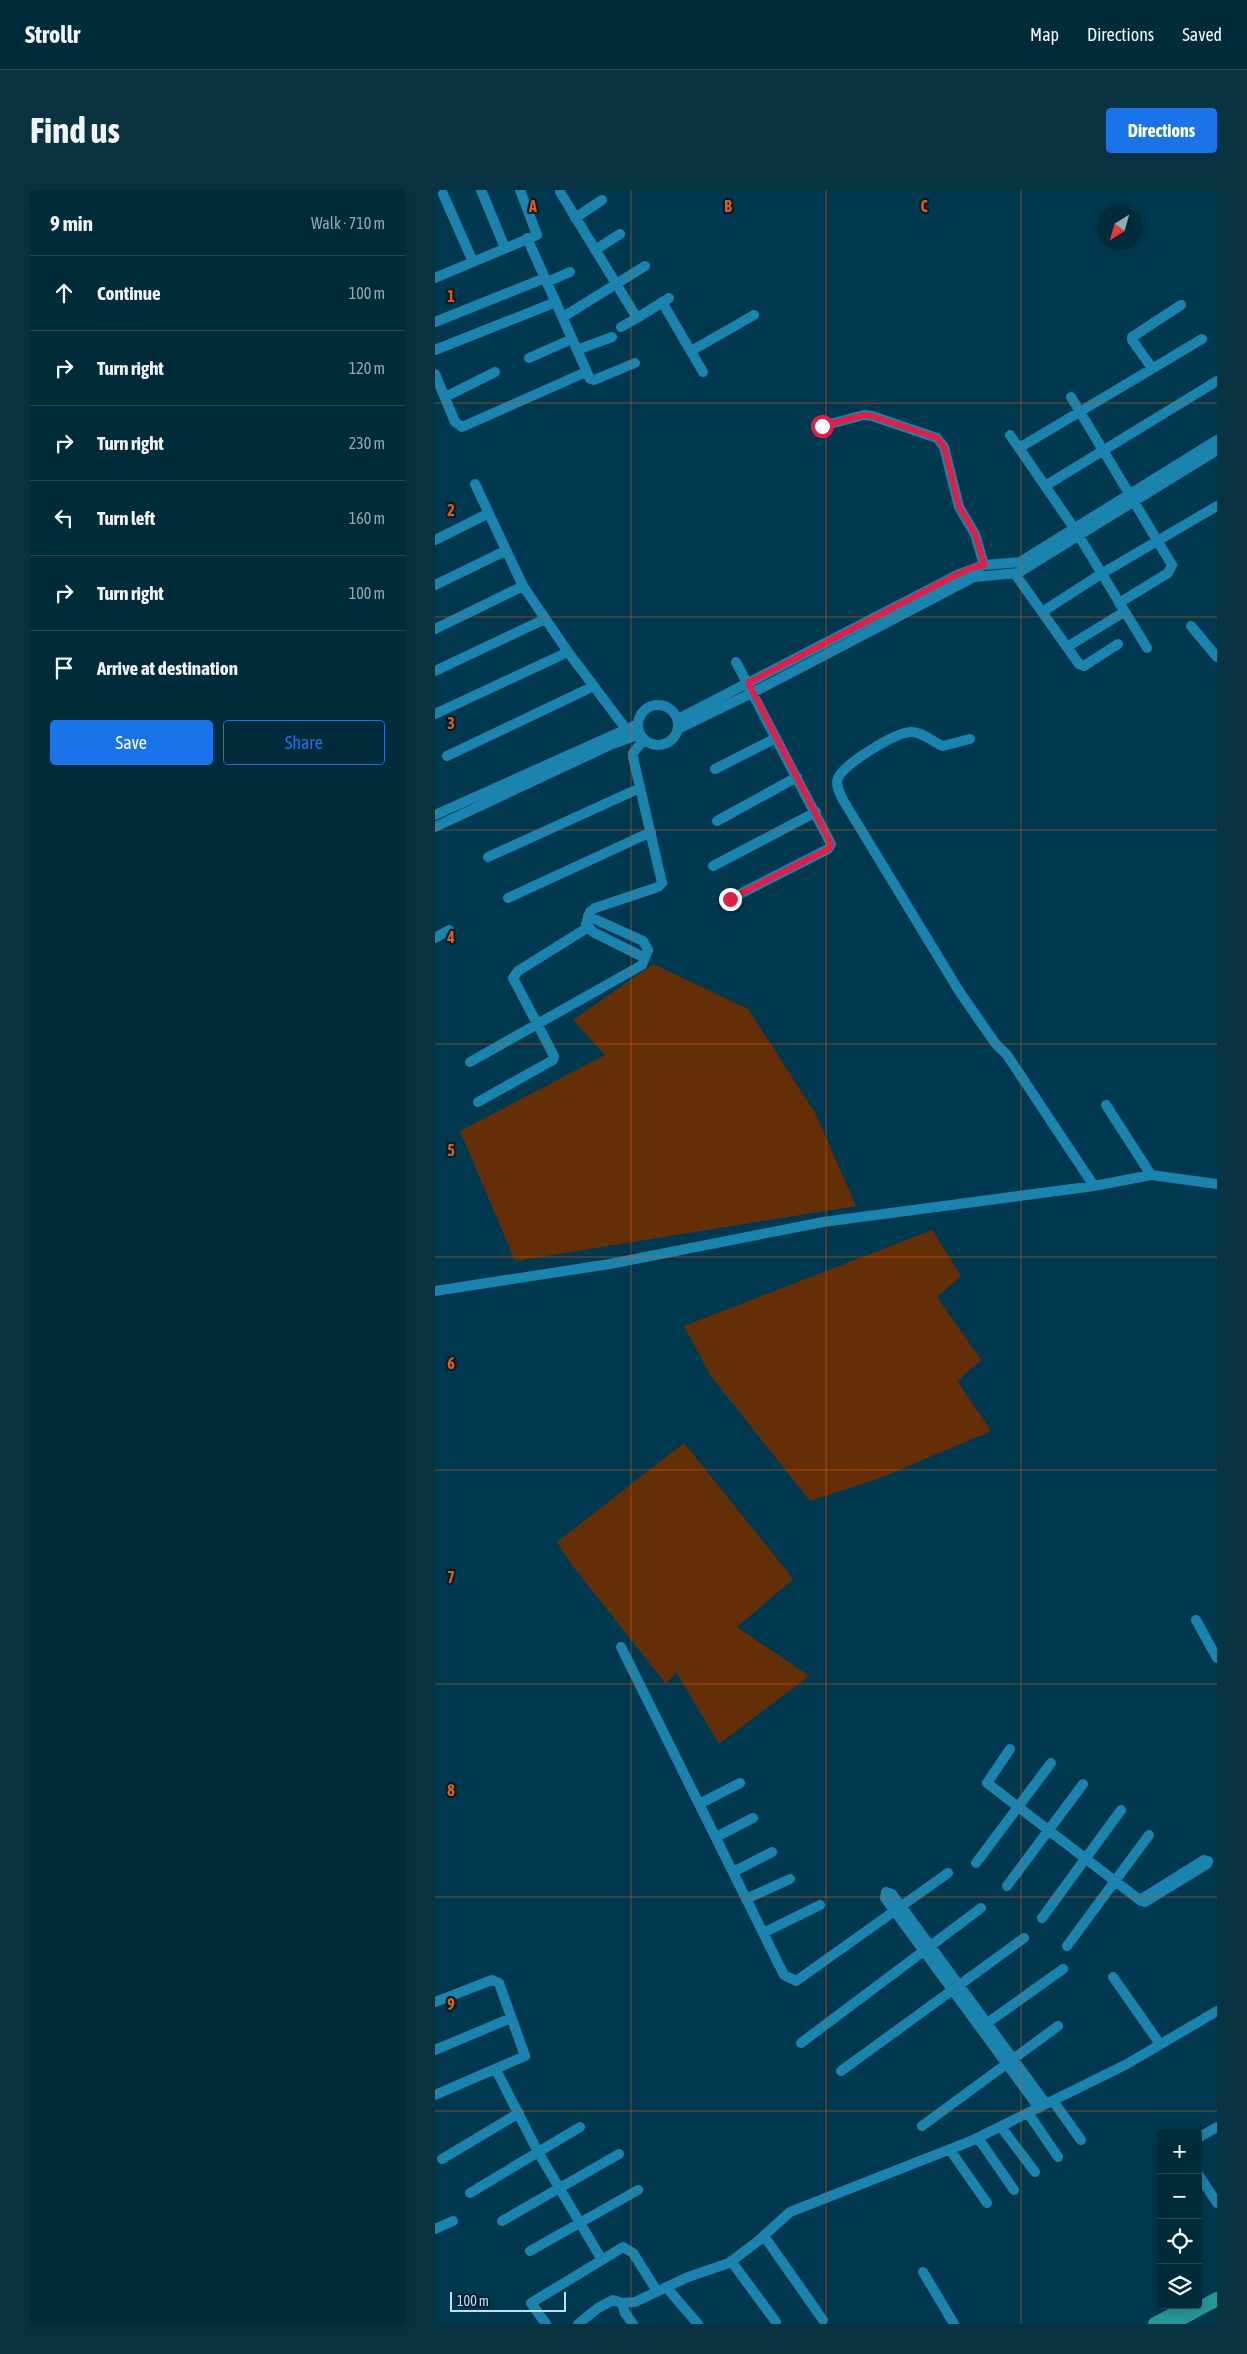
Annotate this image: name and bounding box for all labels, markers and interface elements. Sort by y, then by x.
text: Strollr [25,21,80,48]
text: Map [1030,24,1059,45]
text: Directions [1087,24,1154,45]
text: Saved [1182,24,1222,45]
button: Directions [1106,108,1217,153]
text: Find us [30,110,120,150]
text: A [528,197,537,215]
text: B [724,197,732,215]
text: C [920,197,928,215]
north arrow [1097,205,1142,250]
text: 9 min [50,211,93,235]
text: Walk · 710 m [311,214,385,232]
icon: ahead [50,279,78,307]
text: Continue [97,282,161,304]
text: 100 m [349,284,385,302]
text: 1 [447,287,455,305]
icon: right [50,354,78,382]
text: Turn right [97,357,164,379]
text: 120 m [349,359,385,377]
route start [811,415,834,438]
icon: right [50,429,78,457]
text: Turn right [97,432,164,454]
text: 230 m [349,434,385,452]
text: 2 [447,501,455,519]
icon: left [50,504,78,532]
text: Turn left [97,507,155,529]
text: 160 m [349,509,385,527]
icon: right [50,579,78,607]
text: Turn right [97,582,164,604]
text: 100 m [349,584,385,602]
icon: arrive [50,654,78,682]
text: Arrive at destination [97,657,238,679]
text: 3 [447,714,455,732]
button: Save [50,720,213,765]
button: Share [223,720,385,765]
route end [719,888,742,911]
text: 4 [446,928,455,946]
text: 5 [447,1141,455,1159]
text: 6 [447,1354,455,1372]
text: 7 [447,1568,455,1586]
text: 8 [447,1781,455,1799]
text: 9 [447,1995,455,2013]
map controls [1157,2129,1202,2309]
button: + [1157,2129,1202,2174]
button: − [1157,2174,1202,2219]
button: locate [1157,2219,1202,2264]
button: layers [1157,2264,1202,2309]
scale bar [450,2289,566,2312]
text: 100 m [457,2293,489,2309]

